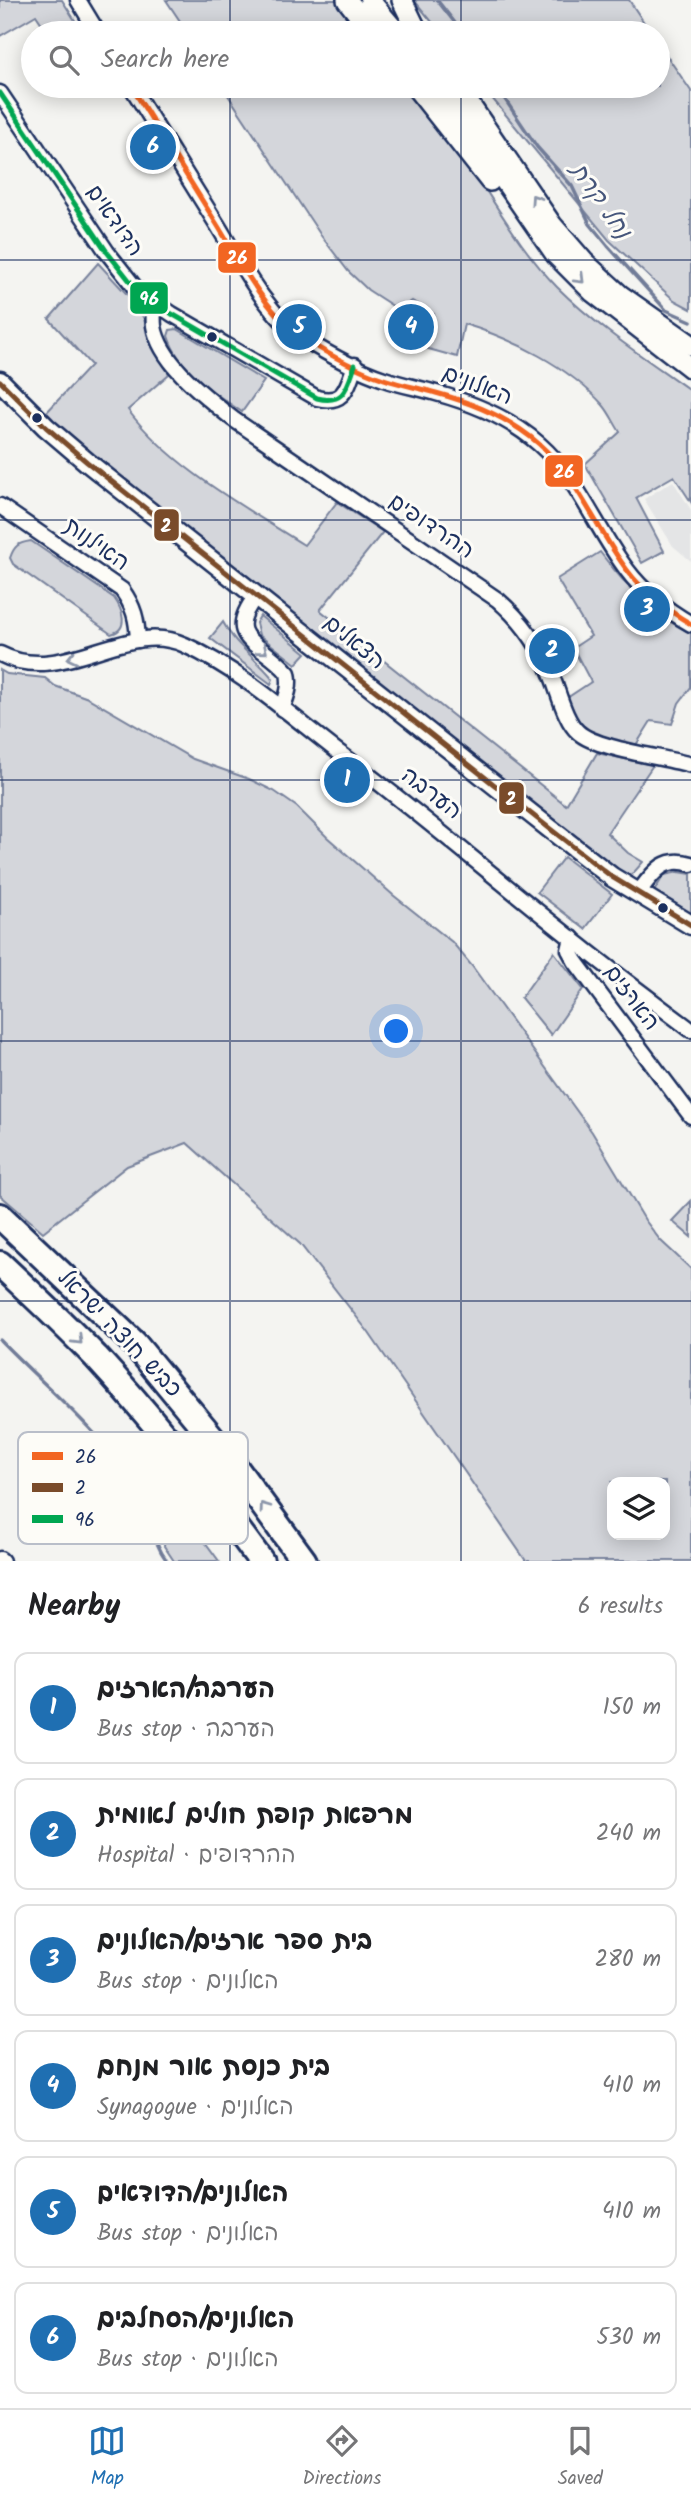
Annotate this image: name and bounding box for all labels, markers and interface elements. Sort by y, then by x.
search box [21,21,670,98]
text: Search here [101,39,229,81]
icon: search [45,41,83,79]
pin: 6 [130,121,176,173]
water label: נחל קרת [558,153,642,249]
street label: הדודאים [76,177,152,265]
one-way arrow [531,194,543,207]
line badge: 26 [217,241,257,274]
text: 26 [226,244,248,274]
one-way arrow [571,271,584,284]
line badge: 96 [129,281,169,315]
text: 96 [139,285,159,315]
pin: 5 [276,301,322,353]
pin: 4 [388,301,434,353]
unlabelled marker [205,330,219,344]
street label: האלונים [437,356,517,416]
unlabelled marker [30,411,44,425]
line badge: 26 [544,454,584,488]
text: 26 [553,458,575,488]
street label: ההרדופים [381,485,481,569]
line badge: 2 [153,508,180,542]
street label: האילנות [56,509,136,581]
text: 2 [160,512,172,542]
pin: 3 [624,583,670,635]
street label: הצאלים [315,606,393,680]
pin: 2 [529,625,575,677]
one-way arrow [255,642,267,655]
one-way arrow [66,650,78,665]
pin: 1 [324,754,370,806]
street label: הערבה [393,759,469,829]
line badge: 2 [498,781,525,815]
text: 2 [505,785,517,815]
unlabelled marker [656,901,670,915]
street label: הארזים [594,957,668,1039]
your location [379,1014,413,1048]
street label: כביש חוצה ישראל [48,1262,190,1406]
one-way arrow [70,1332,83,1345]
legend [18,1432,248,1544]
text: 26 [75,1443,97,1473]
text: 2 [75,1474,86,1504]
map controls [607,1477,670,1540]
button: layers [607,1477,670,1540]
one-way arrow [260,1502,272,1515]
text: 96 [75,1506,95,1536]
text: Nearby [28,1583,120,1631]
text: 6 results [578,1589,663,1625]
text: הערבה/הארזים [97,1669,275,1711]
text: 1 [50,1690,56,1726]
text: 150 m [602,1690,661,1726]
text: Bus stop · הערבה [97,1712,275,1748]
text: מרפאת קופת חולים לאומית [97,1795,413,1837]
text: 2 [46,1816,60,1852]
text: 240 m [596,1816,661,1852]
text: Hospital · ההרדופים [97,1838,295,1874]
text: בית ספר ארזים/האלונים [97,1921,373,1963]
text: 3 [47,1942,59,1978]
text: 280 m [595,1942,661,1978]
text: Bus stop · האלונים [97,1964,279,2000]
text: בית כנסת אור מנחם [97,2047,330,2089]
text: 4 [47,2068,59,2104]
text: 410 m [602,2068,661,2104]
text: Synagogue · האלונים [97,2090,294,2126]
text: האלונים/הדודאים [97,2173,288,2215]
text: 5 [47,2194,59,2230]
text: 410 m [602,2194,661,2230]
text: Bus stop · האלונים [97,2216,279,2252]
text: האלונים/הסחלבים [97,2299,294,2341]
text: 6 [47,2320,59,2356]
text: 530 m [596,2320,661,2356]
text: Bus stop · האלונים [97,2342,279,2378]
tab: Map [88,2422,126,2494]
tab: Directions [303,2422,381,2494]
tab: Saved [558,2422,603,2494]

